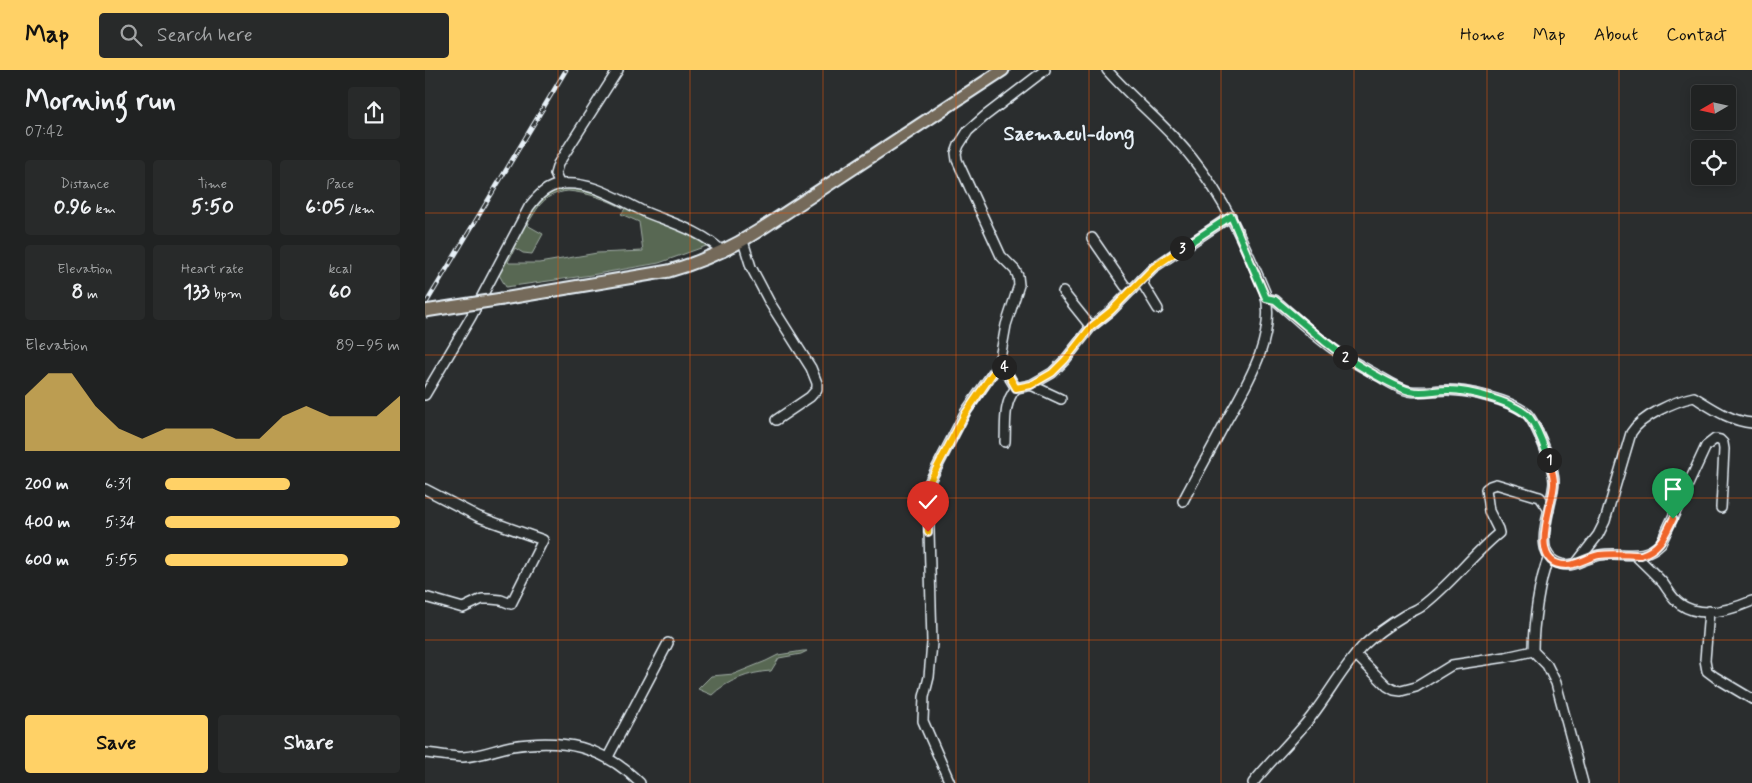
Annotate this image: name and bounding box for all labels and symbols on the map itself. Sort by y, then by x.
north arrow [1691,85,1736,130]
district label: Saemaeul-dong [1004,121,1134,150]
pin: 3 [1169,236,1195,260]
pin: 2 [1333,344,1357,370]
pin: 4 [991,354,1017,380]
pin: 1 [1537,448,1561,472]
pin [1652,468,1694,519]
pin [907,481,949,532]

